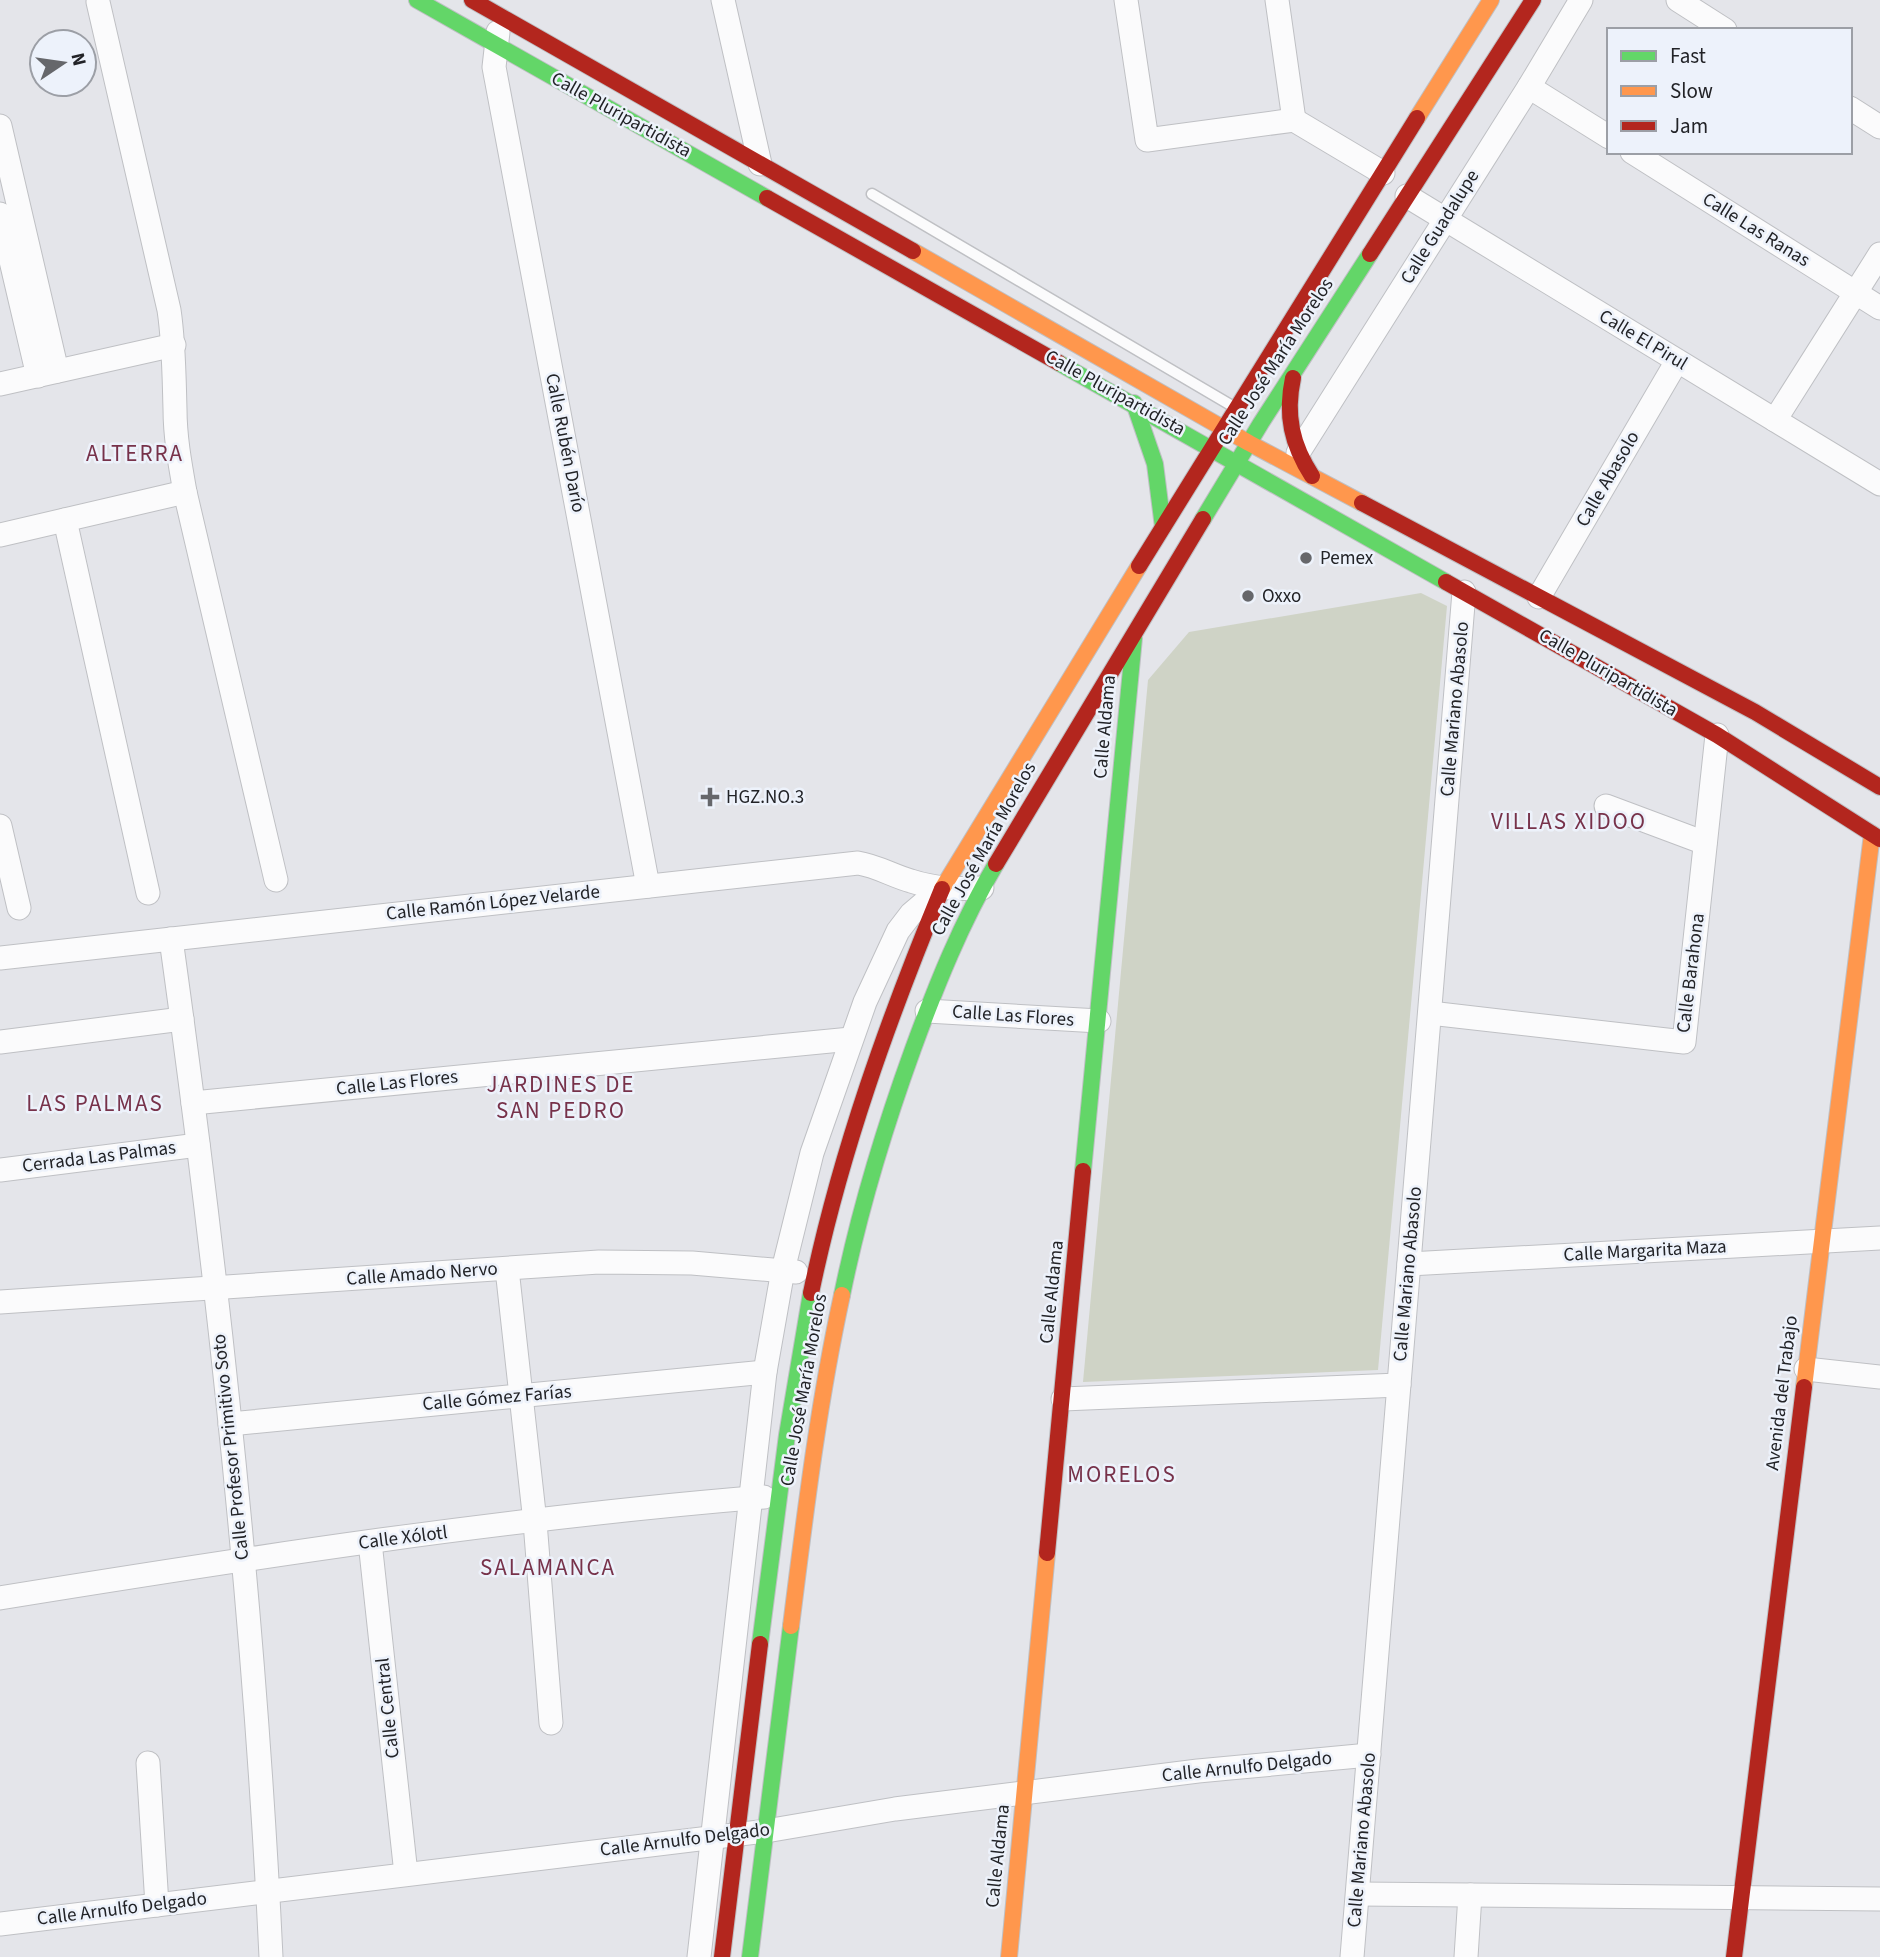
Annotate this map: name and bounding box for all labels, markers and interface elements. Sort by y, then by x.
north arrow [28,28,98,98]
legend [1607,28,1852,154]
text: Fast [1670,41,1706,71]
text: N [64,50,93,69]
street label: Calle Pluripartidista [546,65,696,165]
text: Slow [1670,76,1713,106]
text: Jam [1670,111,1708,141]
street label: Calle Guadalupe [1394,165,1486,289]
street label: Calle Las Ranas [1697,186,1815,274]
street label: Calle José María Morelos [1212,273,1340,451]
street label: Calle El Pirul [1594,303,1693,377]
street label: Calle Pluripartidista [1040,343,1190,443]
street label: Calle Rubén Darío [538,371,592,515]
street label: Calle Abasolo [1570,426,1646,532]
district label: ALTERRA [86,437,184,470]
place label: Pemex [1320,545,1374,572]
marker: Pemex [1298,550,1314,566]
place label: Oxxo [1262,583,1301,610]
marker: Oxxo [1240,588,1256,604]
street label: Calle Mariano Abasolo [1434,620,1476,798]
street label: Calle Pluripartidista [1533,622,1683,724]
street label: Calle Aldama [1087,674,1123,780]
street label: Calle José María Morelos [925,757,1043,941]
place label: HGZ.NO.3 [726,784,804,811]
marker: HGZ.NO.3 [700,787,720,807]
district label: VILLAS XIDOO [1491,805,1647,838]
street label: Calle Ramón López Velarde [385,878,601,928]
street label: Calle Barahona [1670,912,1712,1034]
street label: Calle Las Flores [951,998,1075,1034]
street label: Calle Las Flores [335,1063,459,1103]
district label: JARDINES DE SAN PEDRO [487,1068,635,1127]
district label: LAS PALMAS [26,1087,164,1120]
street label: Cerrada Las Palmas [21,1134,177,1180]
street label: Calle Mariano Abasolo [1387,1185,1429,1363]
street label: Calle Margarita Maza [1563,1233,1727,1269]
street label: Calle Aldama [1033,1239,1071,1345]
street label: Calle Amado Nervo [345,1255,499,1293]
street label: Calle José María Morelos [774,1292,834,1488]
street label: Avenida del Trabajo [1759,1314,1805,1472]
street label: Calle Profesor Primitivo Soto [206,1333,256,1561]
street label: Calle Gómez Farías [421,1378,573,1418]
district label: MORELOS [1067,1458,1177,1491]
street label: Calle Xólotl [357,1519,449,1557]
district label: SALAMANCA [480,1551,616,1584]
street label: Calle Central [369,1656,407,1760]
street label: Calle Arnulfo Delgado [1161,1745,1333,1789]
street label: Calle Mariano Abasolo [1341,1751,1383,1929]
street label: Calle Aldama [979,1803,1017,1909]
street label: Calle Arnulfo Delgado [599,1816,771,1864]
street label: Calle Arnulfo Delgado [36,1885,208,1933]

